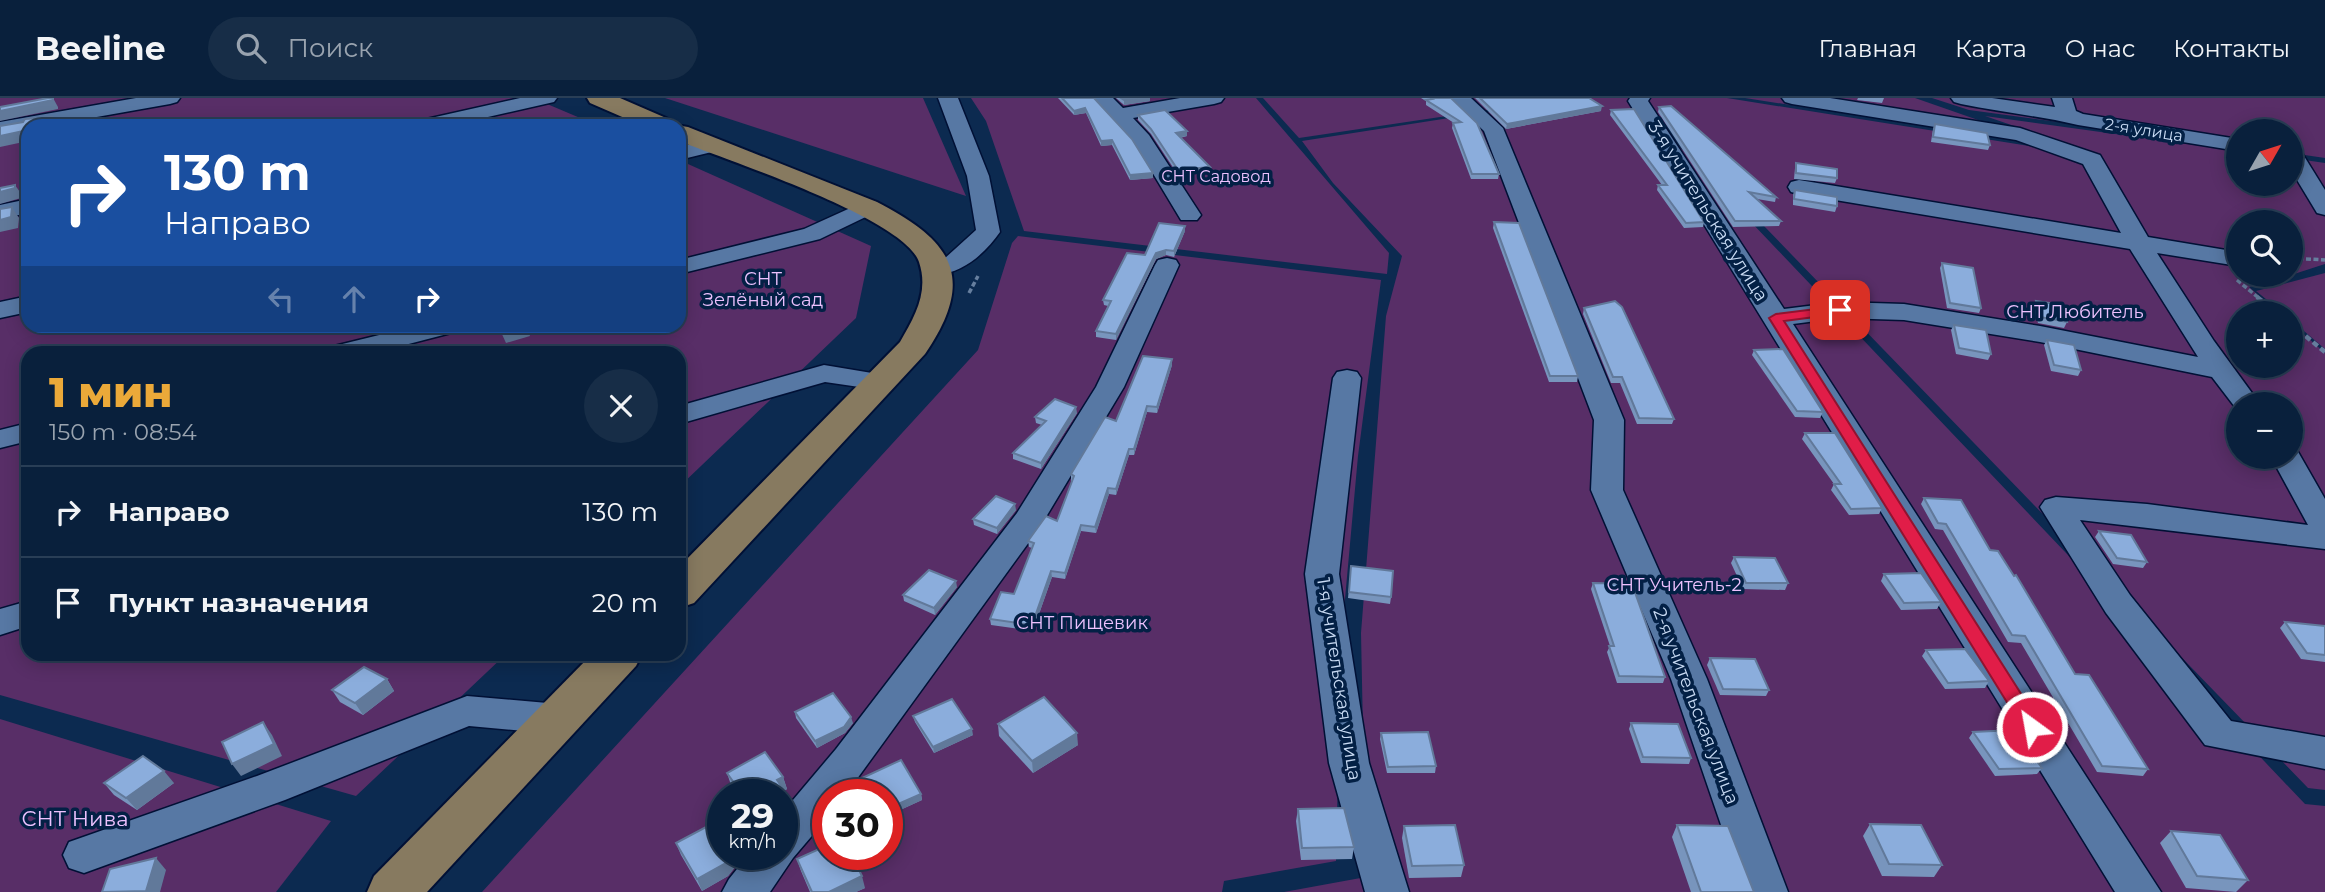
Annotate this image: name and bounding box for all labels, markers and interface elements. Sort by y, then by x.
search box [208,17,698,80]
text: Beeline [35,28,166,68]
icon: search [232,29,270,67]
text: Поиск [288,32,373,64]
text: Главная [1819,34,1917,63]
text: Карта [1955,34,2027,63]
text: О нас [2065,34,2135,63]
text: Контакты [2173,34,2290,63]
street label: 2-я улица [2104,114,2184,146]
street label: 3-я учительская улица [1643,117,1773,305]
north arrow [2226,119,2303,196]
map controls [2226,119,2303,469]
text: 130 m [164,143,311,202]
icon: right [49,147,140,238]
park label: СНТ Садовод [1161,167,1271,186]
text: Направо [164,203,311,242]
button: search [2226,210,2303,287]
park label: СНТ Зелёный сад [703,268,823,311]
icon: left [262,280,300,318]
icon: ahead [335,280,373,318]
icon: right [408,280,446,318]
pin [1810,280,1870,340]
icon: arrive [1821,291,1859,329]
park label: СНТ Любитель [2006,301,2144,323]
button: + [2226,301,2303,378]
text: 1 мин [49,366,173,418]
button: close [584,369,658,443]
button: − [2226,392,2303,469]
text: 150 m · 08:54 [49,418,197,446]
icon: right [49,493,87,531]
text: Направо [108,496,229,528]
text: 130 m [582,496,658,528]
park label: СНТ Учитель-2 [1606,574,1742,596]
street label: 1-я учительская улица [1312,576,1366,782]
icon: arrive [49,584,87,622]
text: Пункт назначения [108,587,369,619]
text: 20 m [592,587,658,619]
street label: 2-я учительская улица [1648,605,1744,807]
park label: СНТ Пищевик [1016,612,1148,634]
position arrow [1995,690,2069,764]
speed limit sign: 30 [812,779,903,870]
text: 29 [731,794,774,837]
park label: СНТ Нива [22,806,128,831]
text: km/h [728,831,777,853]

